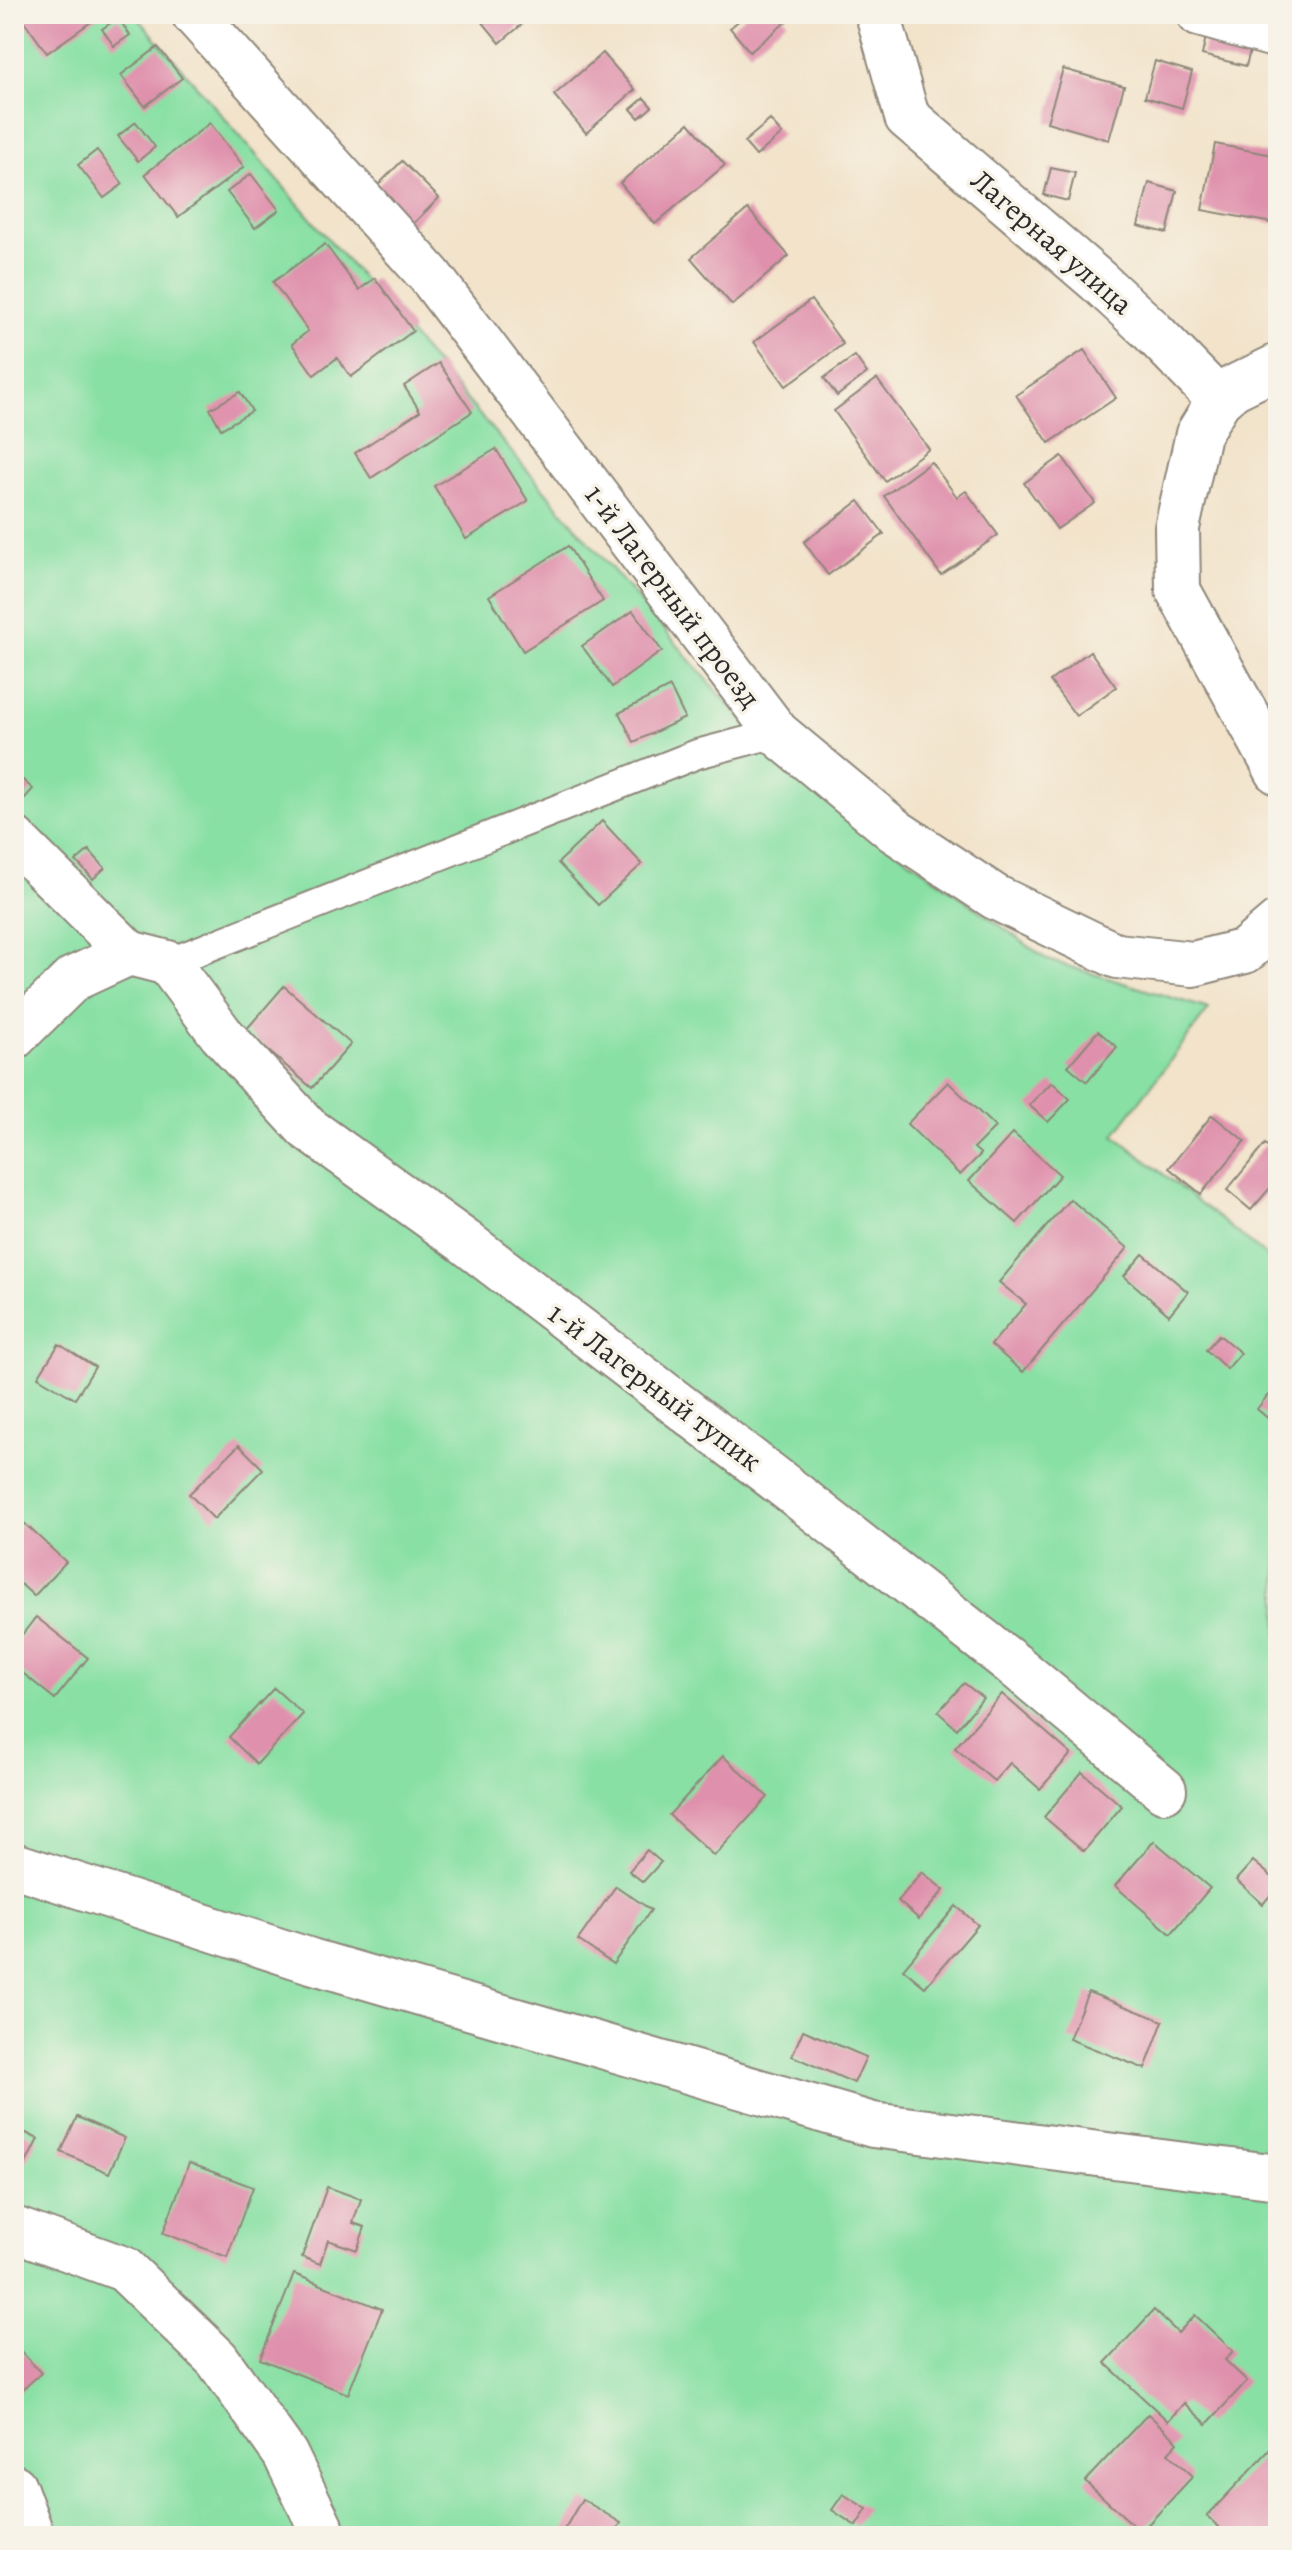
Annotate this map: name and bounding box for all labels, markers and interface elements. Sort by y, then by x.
street label: Лагерная улица [962,160,1142,324]
street label: 1-й Лагерный проезд [576,476,770,716]
street label: 1-й Лагерный тупик [540,1293,770,1481]

